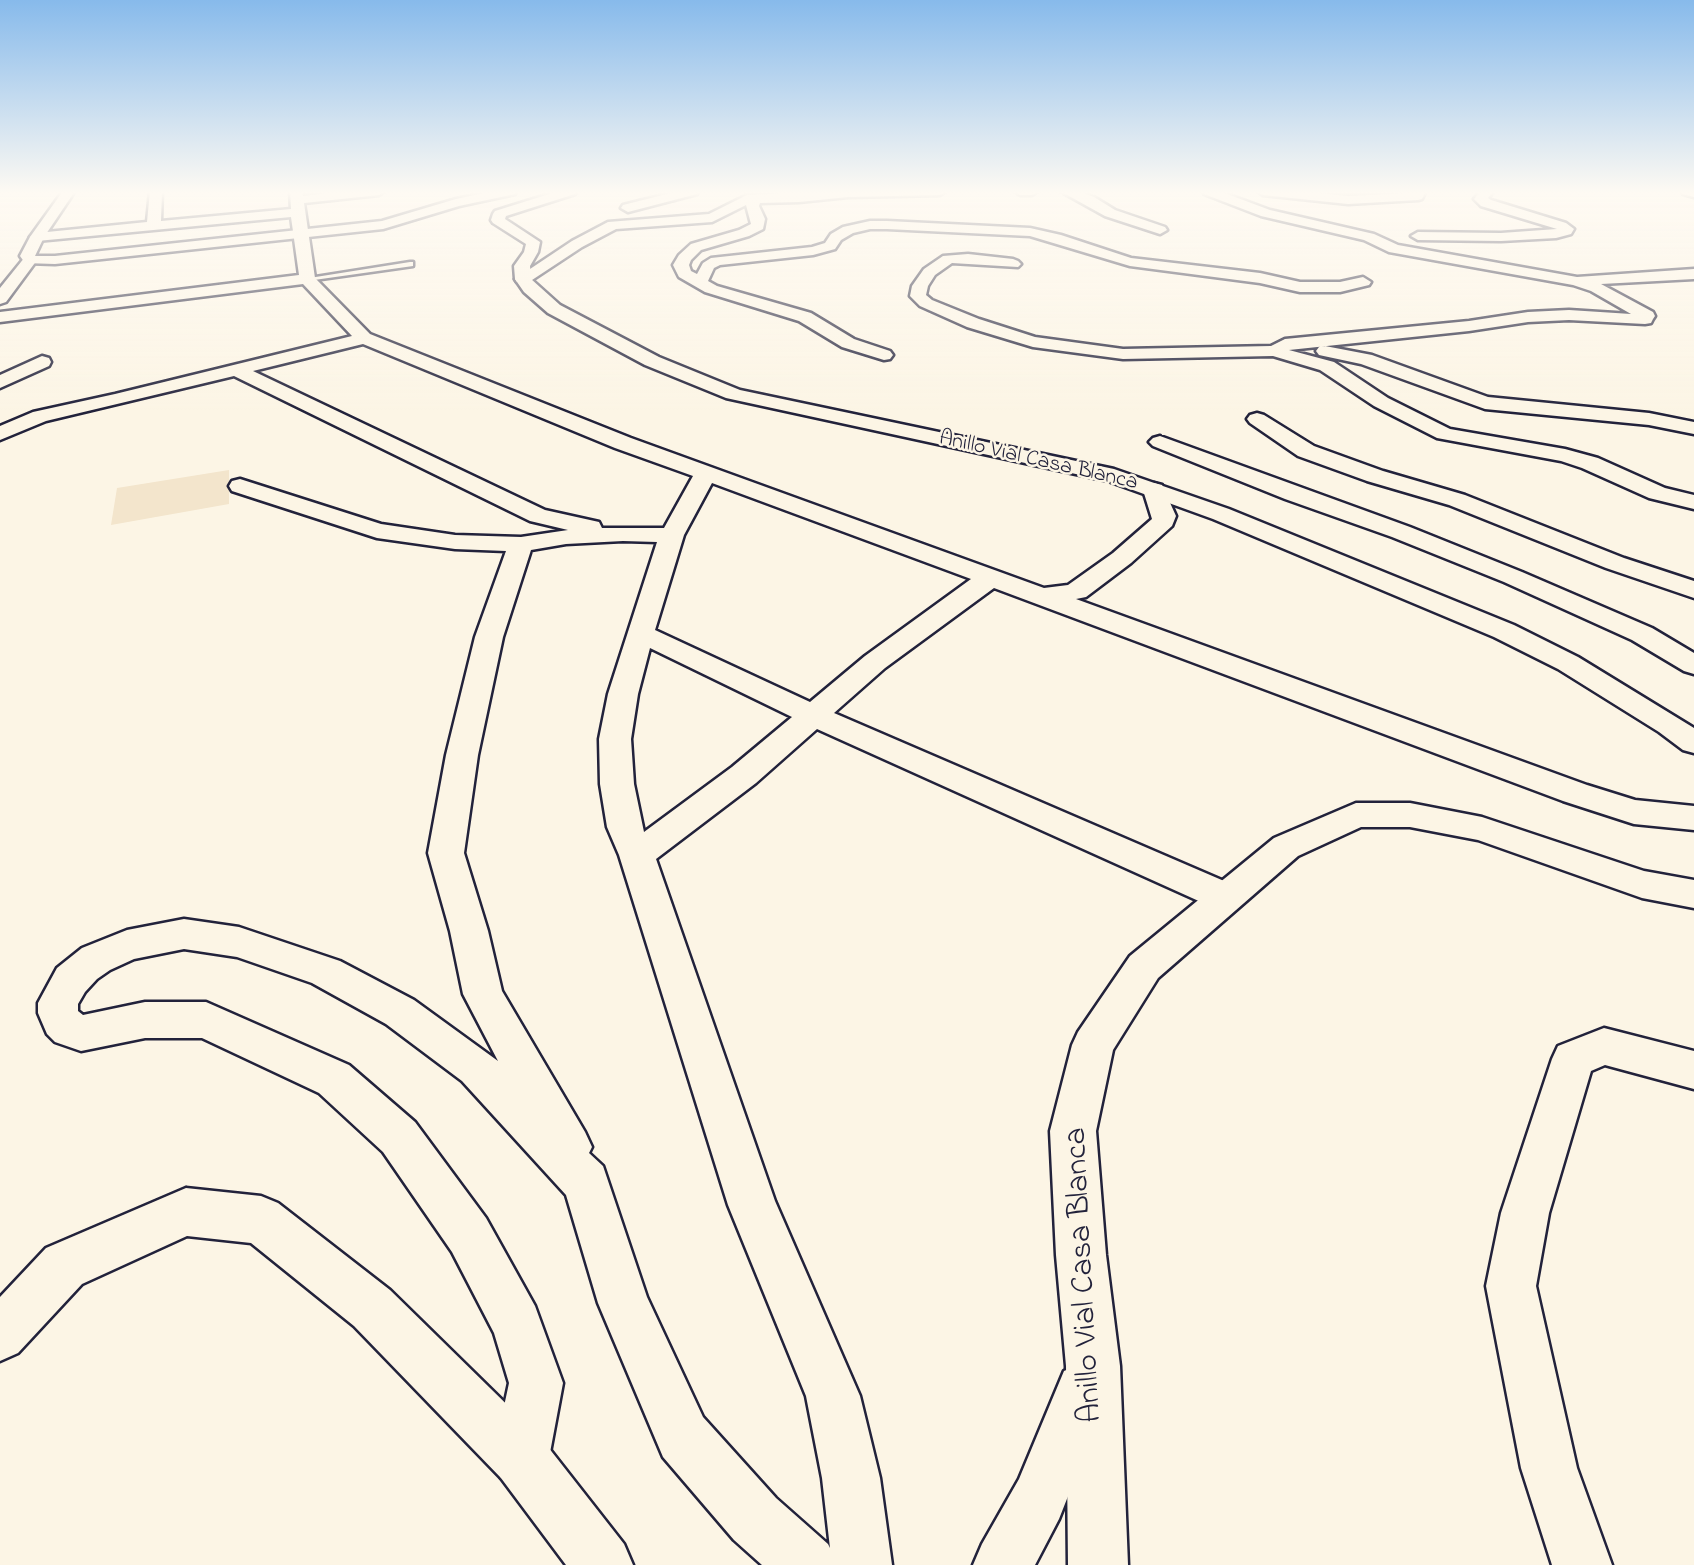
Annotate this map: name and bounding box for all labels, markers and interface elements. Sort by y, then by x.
street label: Anillo Vial Casa Blanca [936,426,1140,498]
street label: Anillo Vial Casa Blanca [1059,1126,1113,1424]

